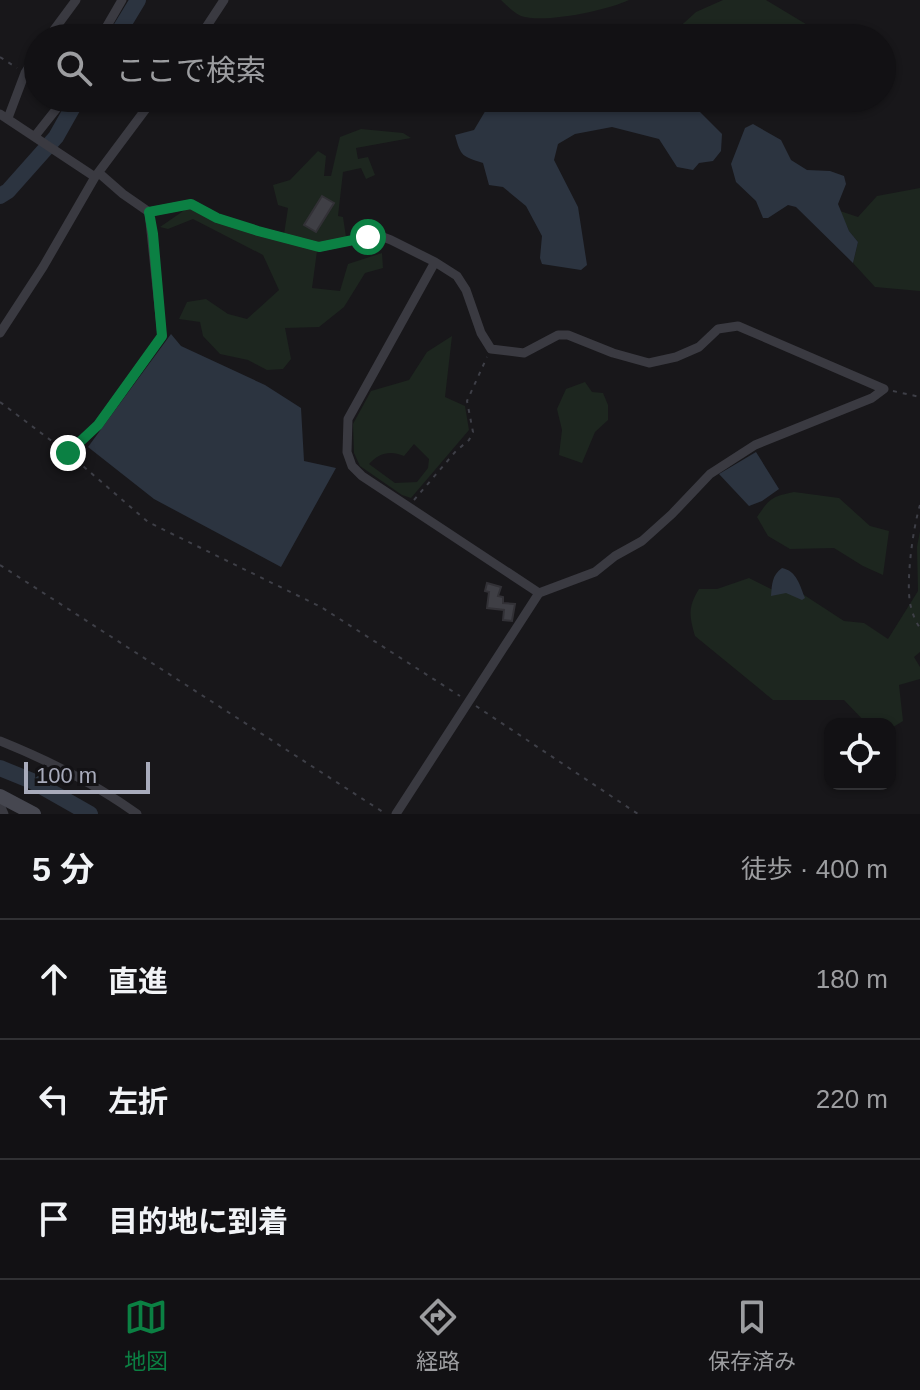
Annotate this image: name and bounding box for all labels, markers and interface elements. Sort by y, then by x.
search box [24,24,896,112]
icon: search [52,46,96,90]
text: ここで検索 [116,54,266,87]
route start [350,219,386,255]
route end [50,435,86,471]
map controls [824,718,896,790]
button: locate [824,718,896,790]
scale bar [24,758,150,794]
text: 100 m [36,763,97,788]
text: 5 分 [32,850,94,888]
text: 徒歩 · 400 m [741,854,888,884]
icon: ahead [32,957,76,1001]
text: 180 m [816,964,888,994]
text: 直進 [108,965,168,998]
icon: left [32,1077,76,1121]
text: 220 m [816,1084,888,1114]
text: 左折 [108,1085,168,1118]
icon: arrive [32,1197,76,1241]
text: 目的地に到着 [108,1205,288,1238]
tab: 地図 [124,1295,168,1375]
tab: 経路 [416,1295,460,1375]
tab: 保存済み [708,1295,796,1375]

